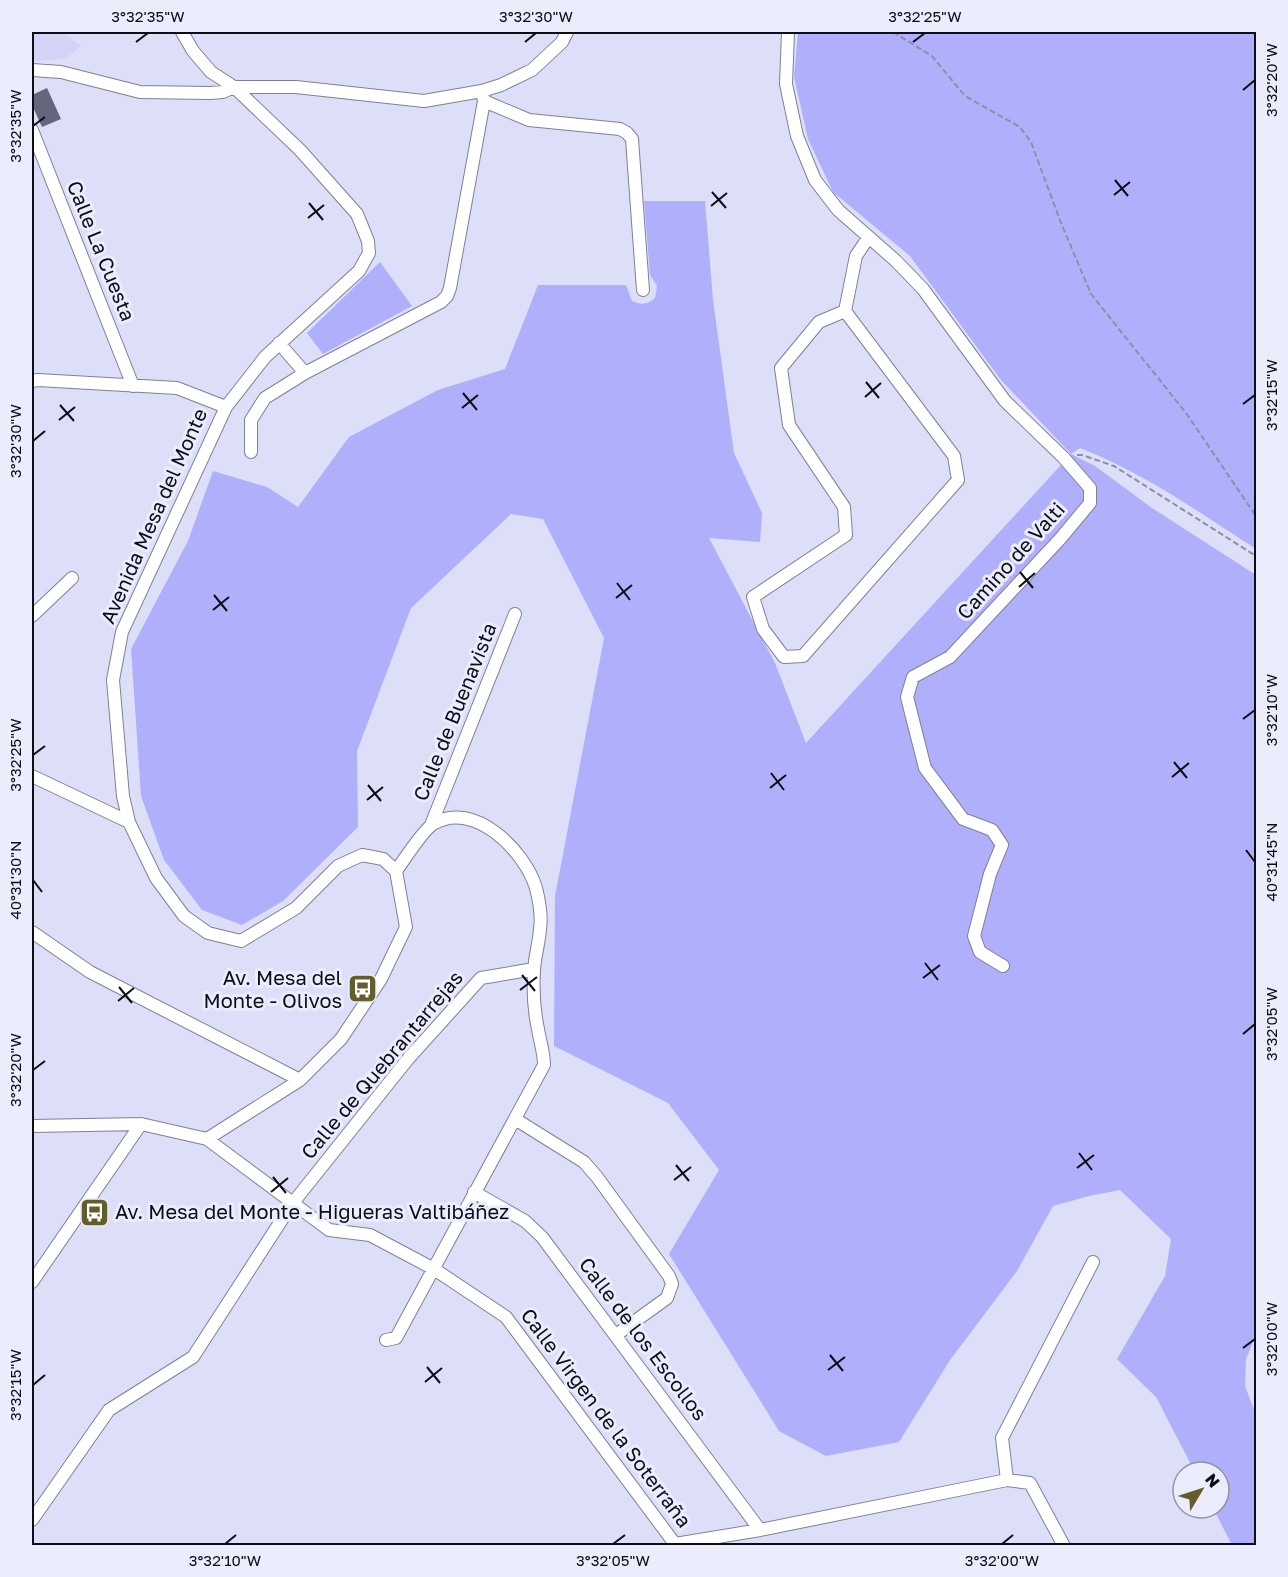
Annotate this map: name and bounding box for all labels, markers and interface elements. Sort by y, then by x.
text: 3°32'35"W [111,7,185,25]
text: 3°32'30"W [499,7,573,25]
text: 3°32'25"W [888,7,962,25]
text: 3°32'20"W [1262,43,1280,117]
text: 3°32'35"W [6,89,24,163]
street label: Calle La Cuesta [63,177,141,324]
text: 3°32'15"W [1262,359,1280,431]
text: 3°32'30"W [6,404,24,478]
street label: Avenida Mesa del Monte [95,404,211,627]
street label: Camino de Valti [951,497,1069,624]
street label: Calle de Buenavista [407,619,501,804]
text: 3°32'10"W [1262,674,1280,746]
text: 3°32'25"W [6,718,24,792]
text: 40°31'45"N [1262,823,1280,901]
text: 40°31'30"N [6,841,24,919]
place label: Av. Mesa del Monte - Olivos [204,965,342,1012]
street label: Calle de Quebrantarrejas [295,965,467,1163]
bus stop icon: Av. Mesa del Monte - Olivos [347,973,379,1005]
text: 3°32'05"W [1262,987,1280,1061]
text: 3°32'20"W [6,1033,24,1107]
bus stop icon: Av. Mesa del Monte - Higueras Valtibáñez [78,1196,110,1228]
place label: Av. Mesa del Monte - Higueras Valtibáñez [115,1199,509,1223]
street label: Calle de los Escollos [575,1252,713,1425]
text: 3°32'00"W [1262,1302,1280,1376]
street label: Calle Virgen de la Soterraña [517,1303,697,1532]
text: 3°32'15"W [6,1349,24,1421]
north arrow [1171,1460,1231,1520]
text: N [1201,1470,1224,1492]
text: 3°32'10"W [189,1551,261,1569]
text: 3°32'05"W [576,1551,650,1569]
text: 3°32'00"W [965,1551,1039,1569]

